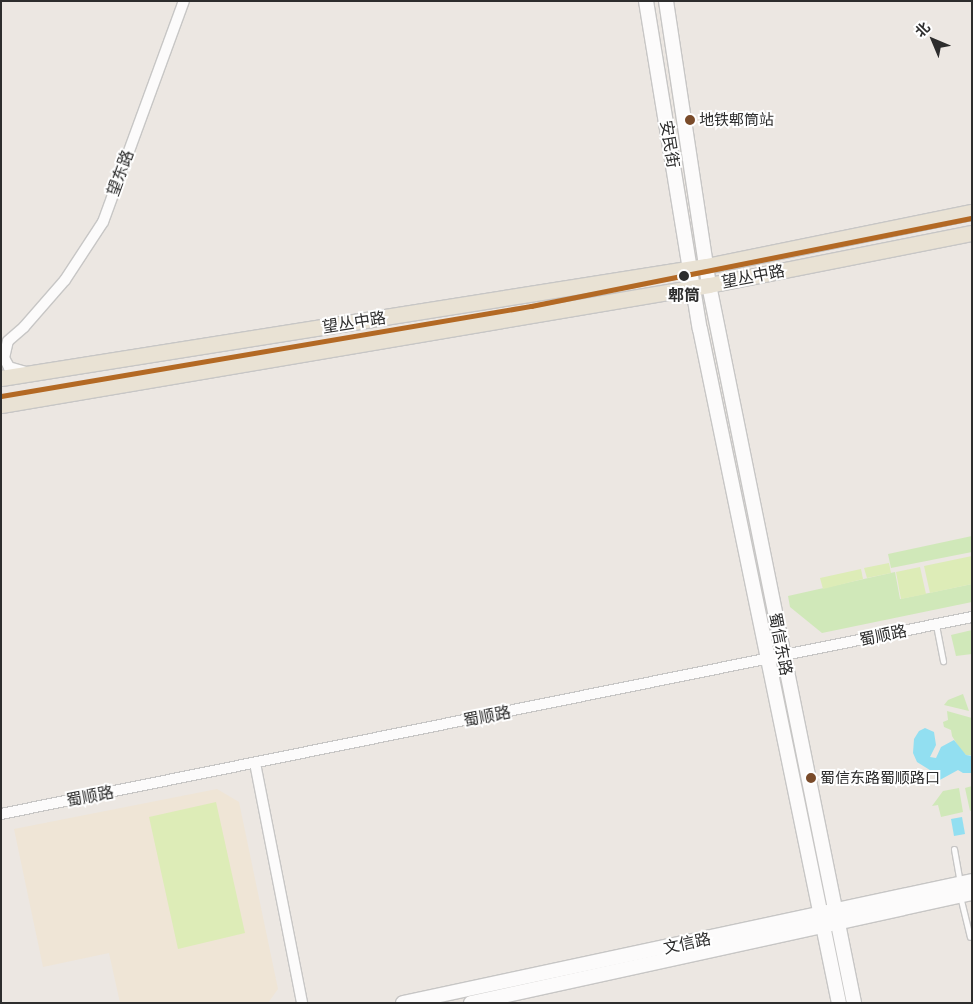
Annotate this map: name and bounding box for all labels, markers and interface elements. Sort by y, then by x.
north arrow [908,15,958,65]
text: 北 [910,17,934,41]
place label: 地铁郫筒站 [699,111,774,129]
marker: 地铁郫筒站 [685,115,695,125]
street label: 安民街 [657,119,683,169]
street label: 望东路 [103,147,137,199]
street label: 望丛中路 [720,260,786,292]
marker: 郫筒 [677,269,691,283]
place label: 郫筒 [668,285,700,305]
street label: 望丛中路 [321,308,387,336]
street label: 蜀信东路 [765,611,797,677]
street label: 蜀顺路 [858,621,908,649]
street label: 蜀顺路 [462,702,512,730]
place label: 蜀信东路蜀顺路口 [820,769,940,787]
marker: 蜀信东路蜀顺路口 [806,773,816,783]
street label: 蜀顺路 [65,782,115,810]
street label: 文信路 [662,929,712,957]

